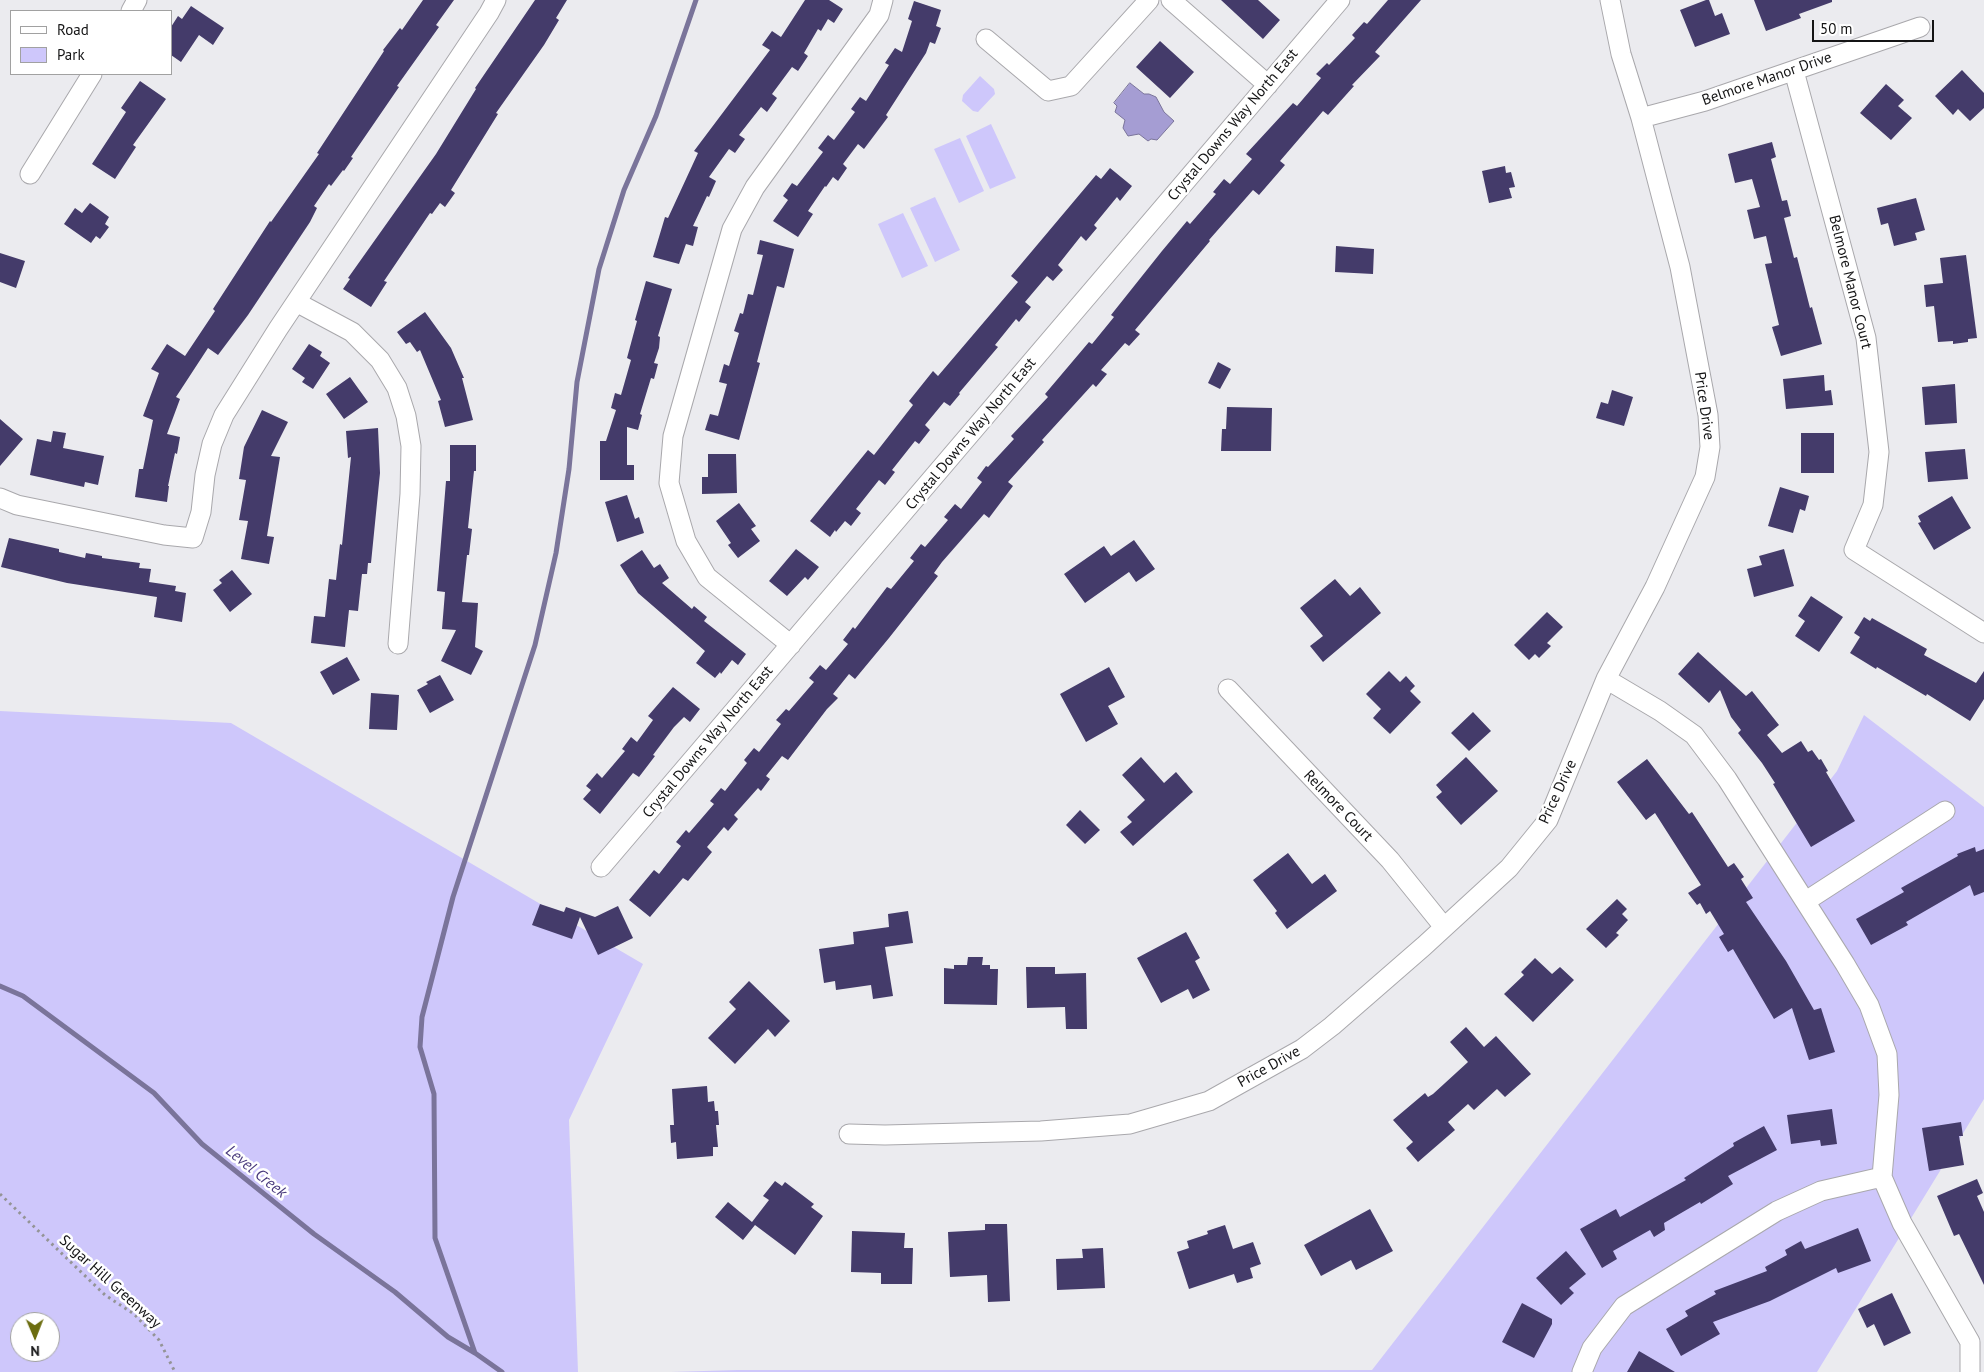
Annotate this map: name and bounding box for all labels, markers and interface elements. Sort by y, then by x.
legend [10,10,172,75]
scale bar [1814,10,1936,42]
text: 50 m [1820,19,1853,38]
text: Road [57,20,89,39]
text: Park [57,45,85,64]
street label: Crystal Downs Way North East [1164,45,1302,205]
street label: Belmore Manor Drive [1700,48,1834,110]
street label: Belmore Manor Court [1825,213,1875,351]
street label: Crystal Downs Way North East [902,354,1040,514]
street label: Price Drive [1690,371,1718,441]
street label: Crystal Downs Way North East [639,662,777,822]
street label: Price Drive [1535,757,1581,827]
street label: Relmore Court [1300,767,1376,845]
street label: Price Drive [1235,1042,1303,1092]
water label: Level Creek [222,1142,290,1202]
street label: Sugar Hill Greenway [55,1232,165,1332]
north arrow [10,1312,60,1362]
text: N [30,1342,40,1360]

